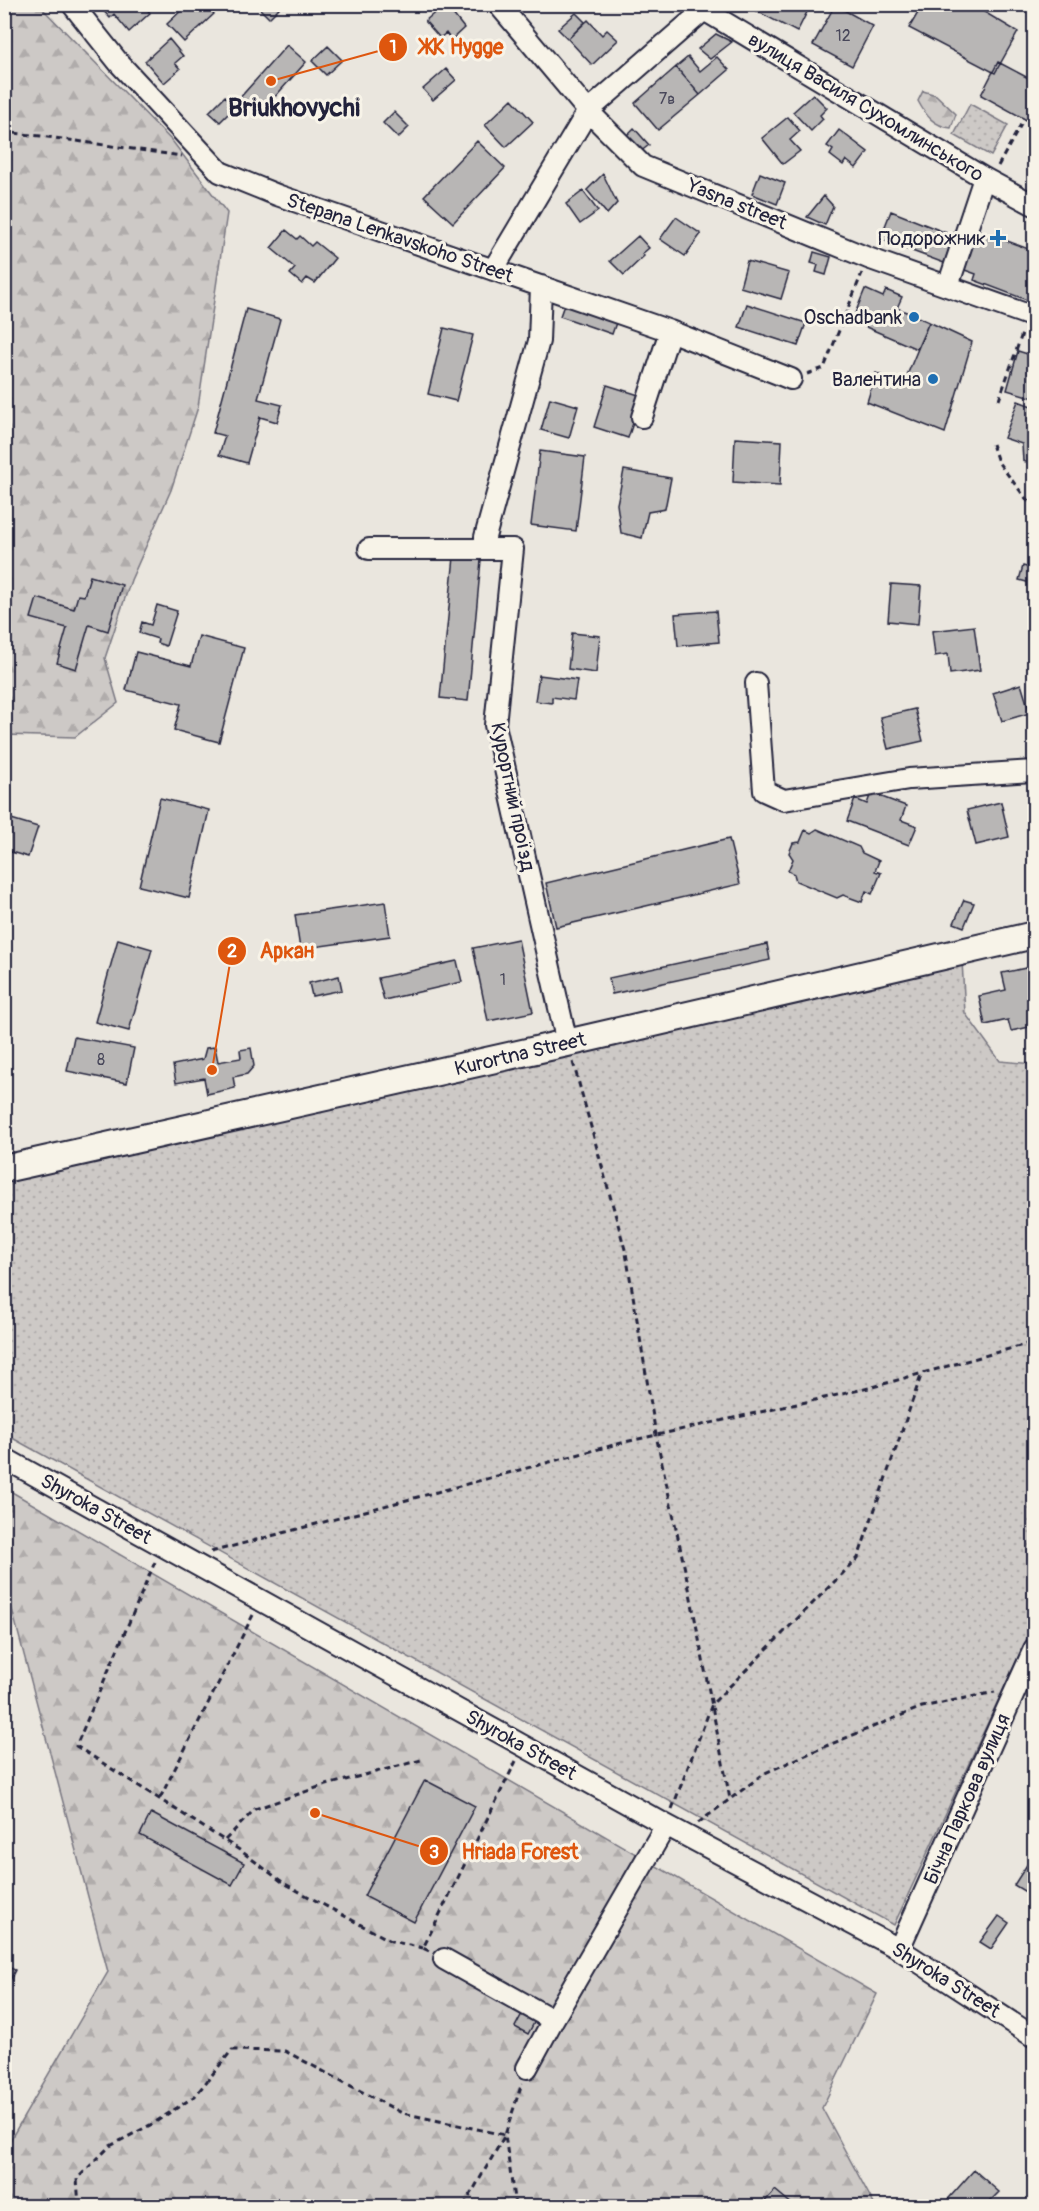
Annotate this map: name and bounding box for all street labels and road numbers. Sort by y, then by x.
street label: вулиця Василя Сухомлинського [744,27,988,187]
street label: Yasna street [682,172,791,236]
street label: Stepana Lenkavskoho Street [283,187,518,289]
street label: Курортний проїзд [485,720,541,874]
street label: Kurortna Street [452,1027,589,1081]
street label: Shyroka Street [36,1468,157,1550]
street label: Shyroka Street [461,1704,582,1786]
street label: Бічна Паркова вулиця [918,1710,1016,1888]
street label: Shyroka Street [887,1937,1006,2024]

